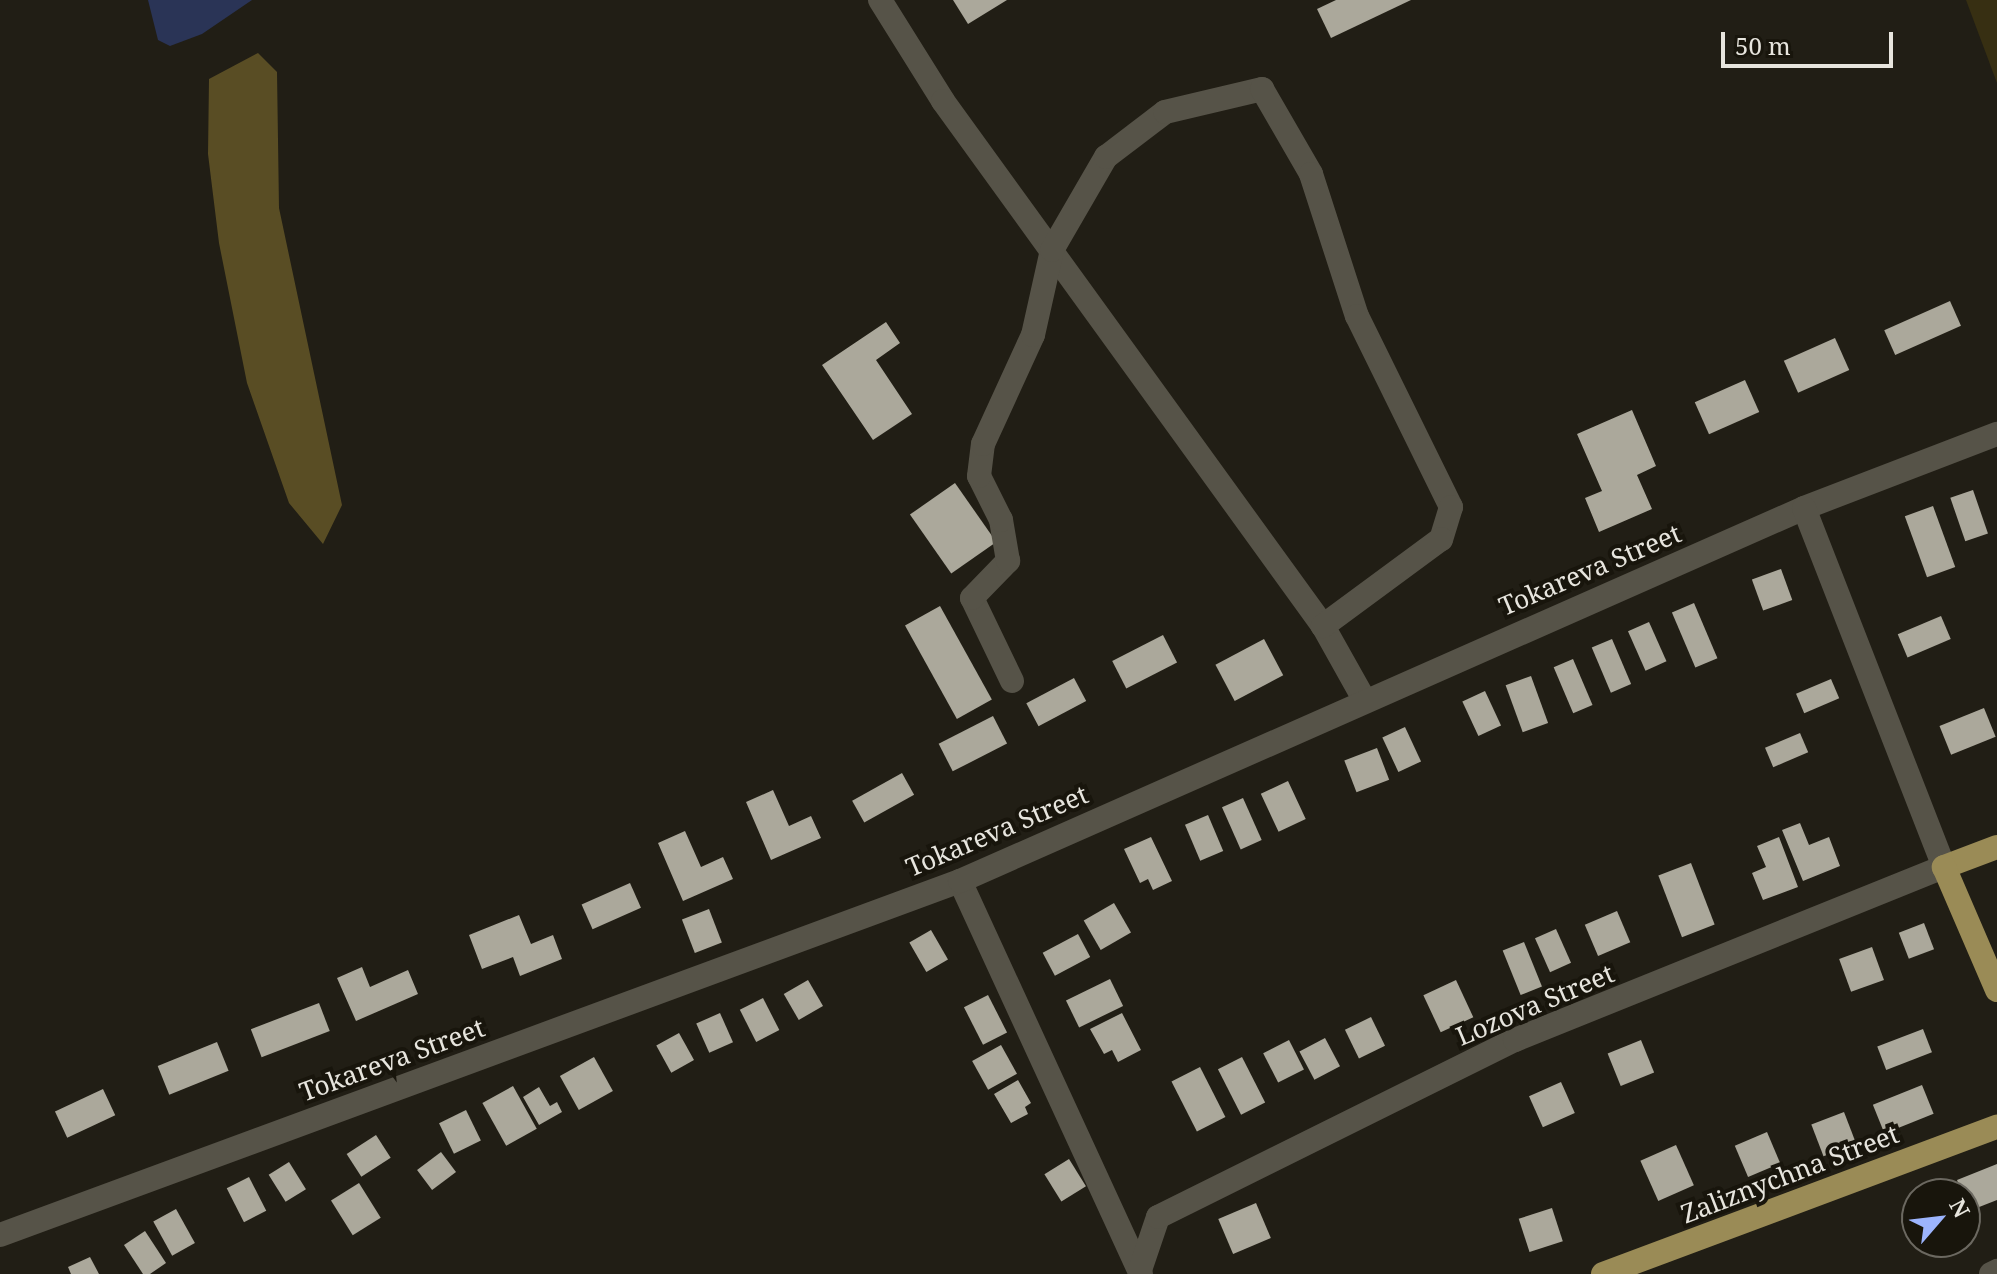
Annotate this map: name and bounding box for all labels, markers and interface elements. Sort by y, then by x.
scale bar [1725,16,1897,66]
text: 50 m [1735,29,1791,62]
street label: Tokareva Street [1494,518,1686,622]
street label: Tokareva Street [901,779,1093,883]
street label: Lozova Street [1451,958,1619,1052]
street label: Tokareva Street [295,1012,489,1108]
street label: Zaliznychna Street [1677,1118,1903,1230]
north arrow [1901,1178,1981,1258]
text: N [1943,1193,1978,1222]

